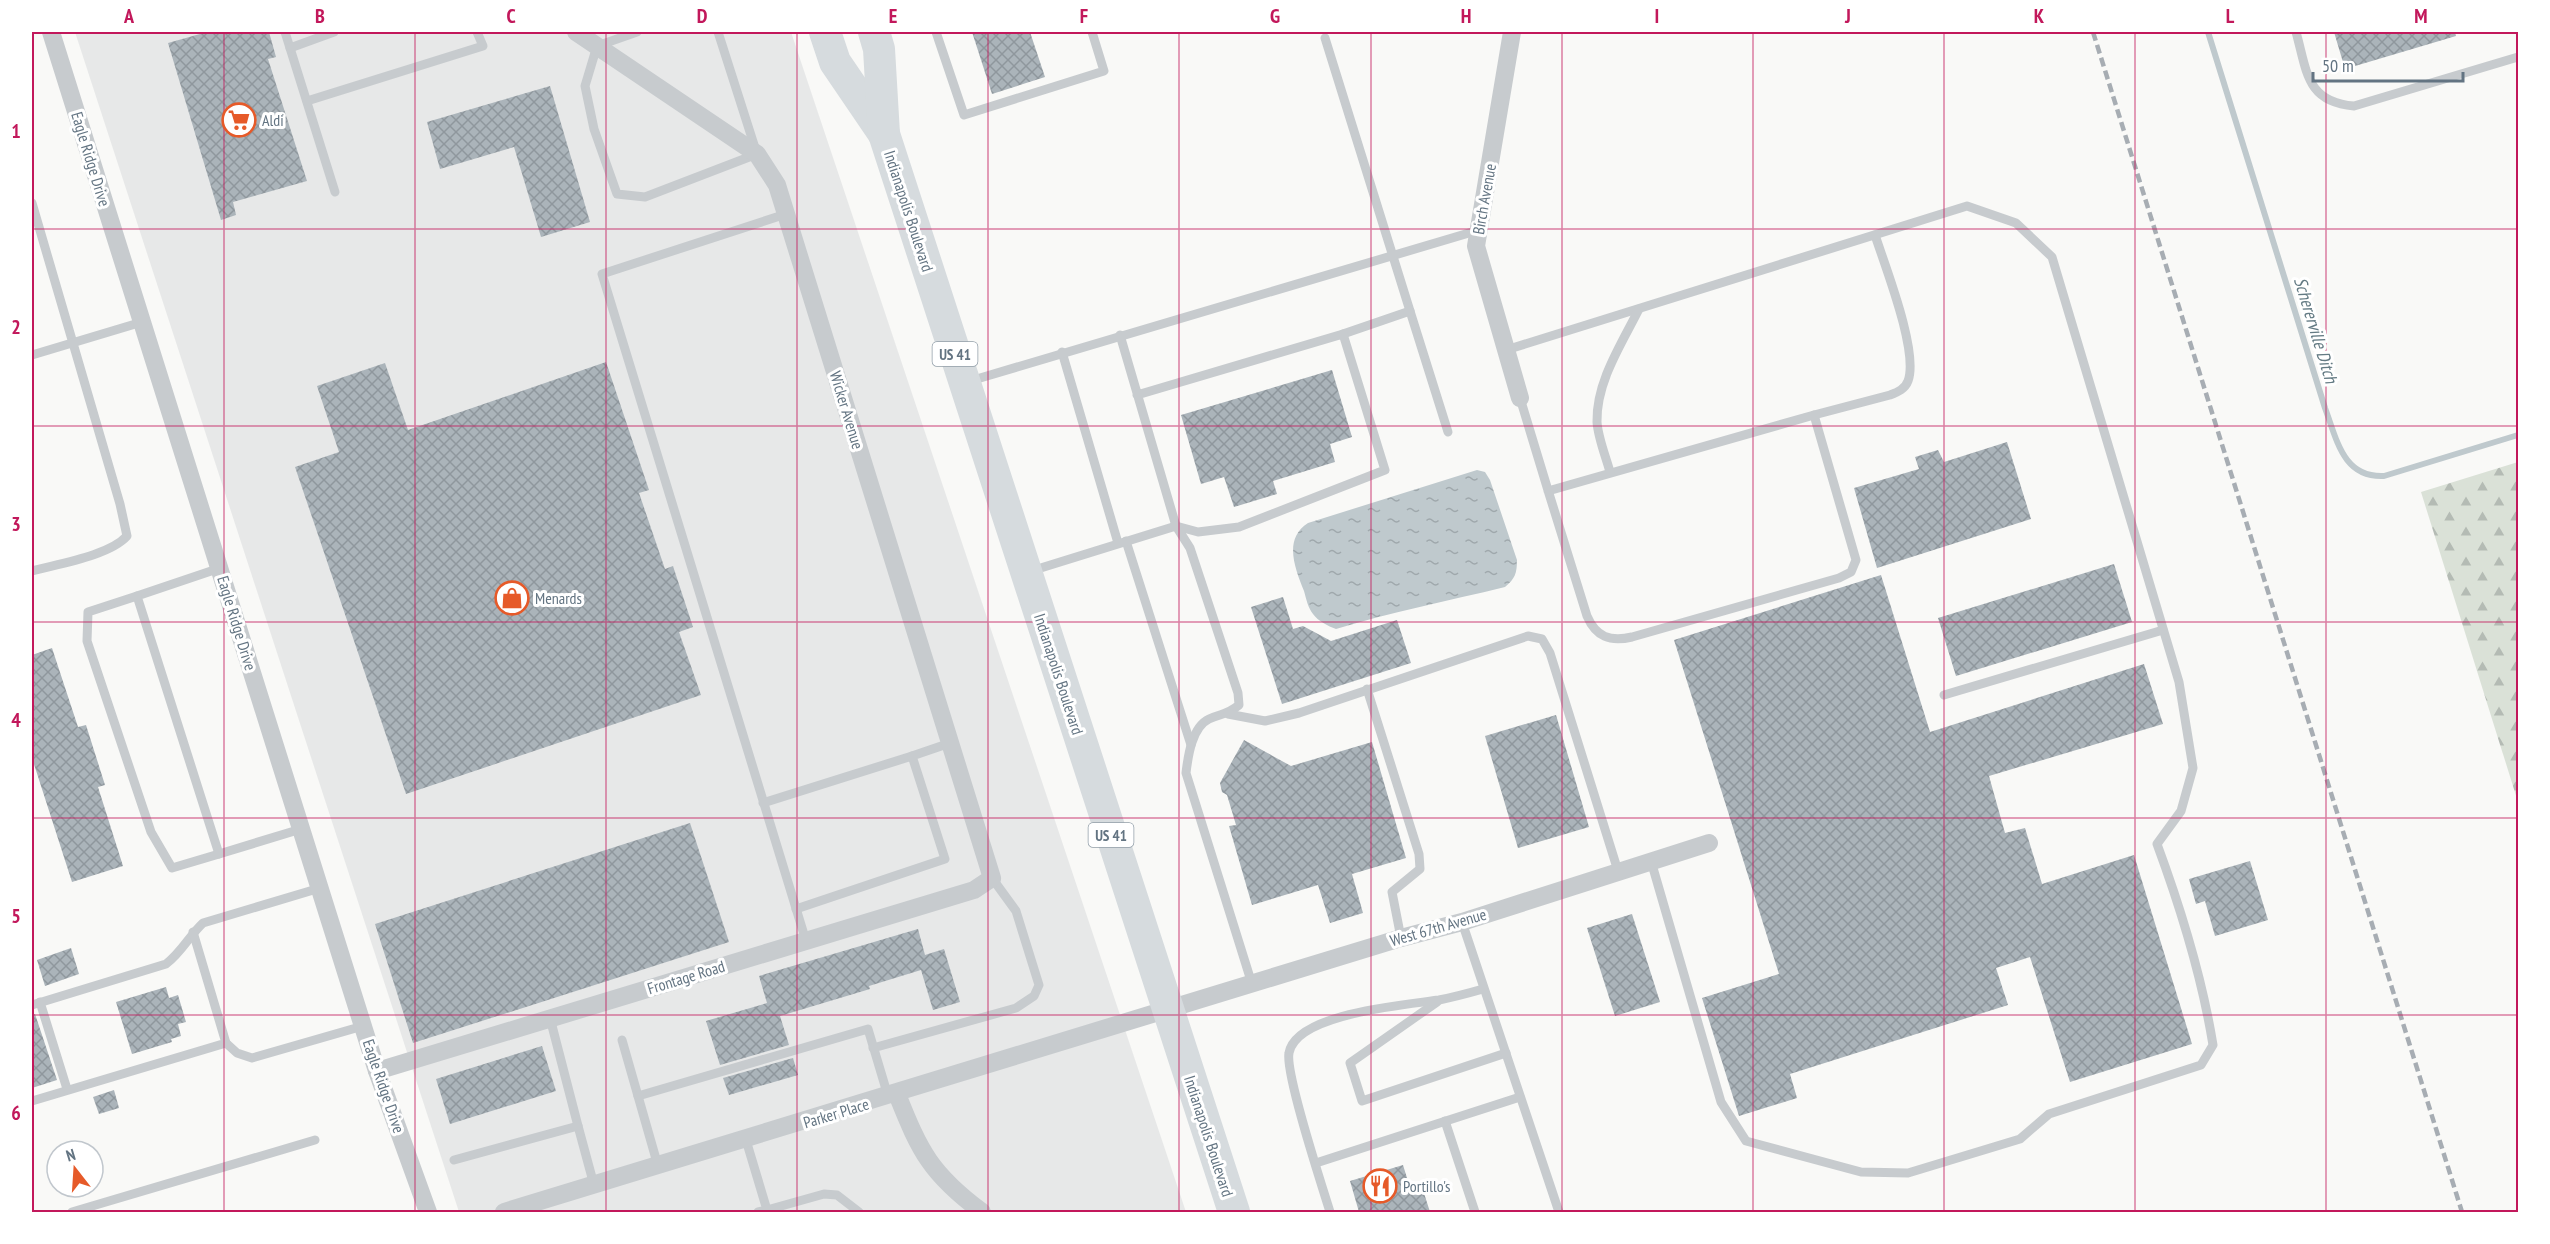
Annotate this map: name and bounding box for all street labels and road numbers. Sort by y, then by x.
street label: Eagle Ridge Drive [67,109,115,209]
street label: Indianapolis Boulevard [880,148,938,274]
street label: Birch Avenue [1468,162,1500,236]
road number: US 41 [932,342,978,366]
street label: Wicker Avenue [826,369,868,451]
street label: Eagle Ridge Drive [213,573,261,673]
street label: Indianapolis Boulevard [1030,611,1088,737]
road number: US 41 [1088,823,1134,847]
street label: West 67th Avenue [1388,904,1488,950]
street label: Frontage Road [645,956,727,998]
street label: Eagle Ridge Drive [359,1036,409,1136]
street label: Indianapolis Boulevard [1180,1073,1238,1199]
street label: Parker Place [801,1094,871,1132]

